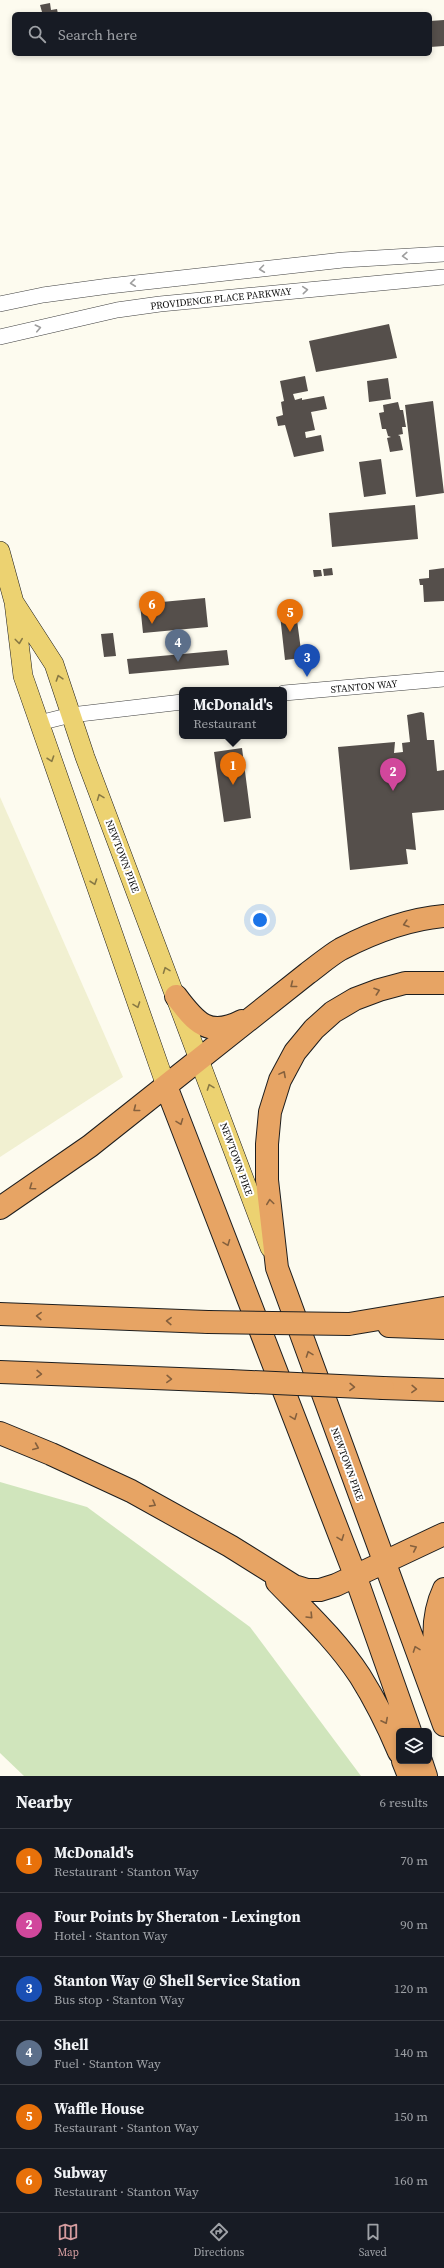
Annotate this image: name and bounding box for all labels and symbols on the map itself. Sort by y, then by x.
one-way arrow [402,252,408,260]
one-way arrow [259,264,265,273]
one-way arrow [129,279,136,288]
street label: PROVIDENCE PLACE PARKWAY [150,285,293,312]
one-way arrow [302,285,308,294]
one-way arrow [35,325,41,333]
pin: 6 [139,591,165,624]
pin: 5 [277,599,303,632]
pin: 4 [165,629,191,662]
one-way arrow [14,638,23,644]
pin: 3 [294,644,320,677]
one-way arrow [55,675,64,682]
street label: STANTON WAY [330,677,399,696]
pin: 1 [220,752,246,785]
one-way arrow [47,756,55,763]
pin: 2 [380,758,406,791]
one-way arrow [96,793,104,800]
street label: NEWTOWN PIKE [103,818,142,894]
one-way arrow [89,879,98,886]
your location [250,910,270,930]
one-way arrow [403,919,410,928]
one-way arrow [163,967,171,974]
one-way arrow [290,980,297,987]
one-way arrow [374,987,381,995]
one-way arrow [133,1001,141,1008]
one-way arrow [278,1071,286,1079]
one-way arrow [207,1084,215,1091]
one-way arrow [134,1105,141,1112]
one-way arrow [176,1119,184,1126]
street label: NEWTOWN PIKE [217,1121,256,1198]
one-way arrow [29,1182,36,1190]
one-way arrow [266,1199,275,1205]
one-way arrow [222,1240,230,1247]
one-way arrow [36,1312,42,1320]
one-way arrow [166,1316,172,1325]
one-way arrow [305,1351,313,1358]
one-way arrow [36,1370,42,1378]
one-way arrow [166,1375,172,1384]
one-way arrow [349,1382,355,1391]
one-way arrow [411,1385,417,1393]
one-way arrow [289,1413,297,1420]
street label: NEWTOWN PIKE [328,1426,367,1503]
one-way arrow [33,1443,40,1451]
one-way arrow [149,1499,157,1506]
one-way arrow [336,1535,344,1542]
one-way arrow [410,1545,417,1553]
one-way arrow [305,1611,313,1619]
one-way arrow [412,1645,421,1652]
one-way arrow [380,1717,388,1725]

